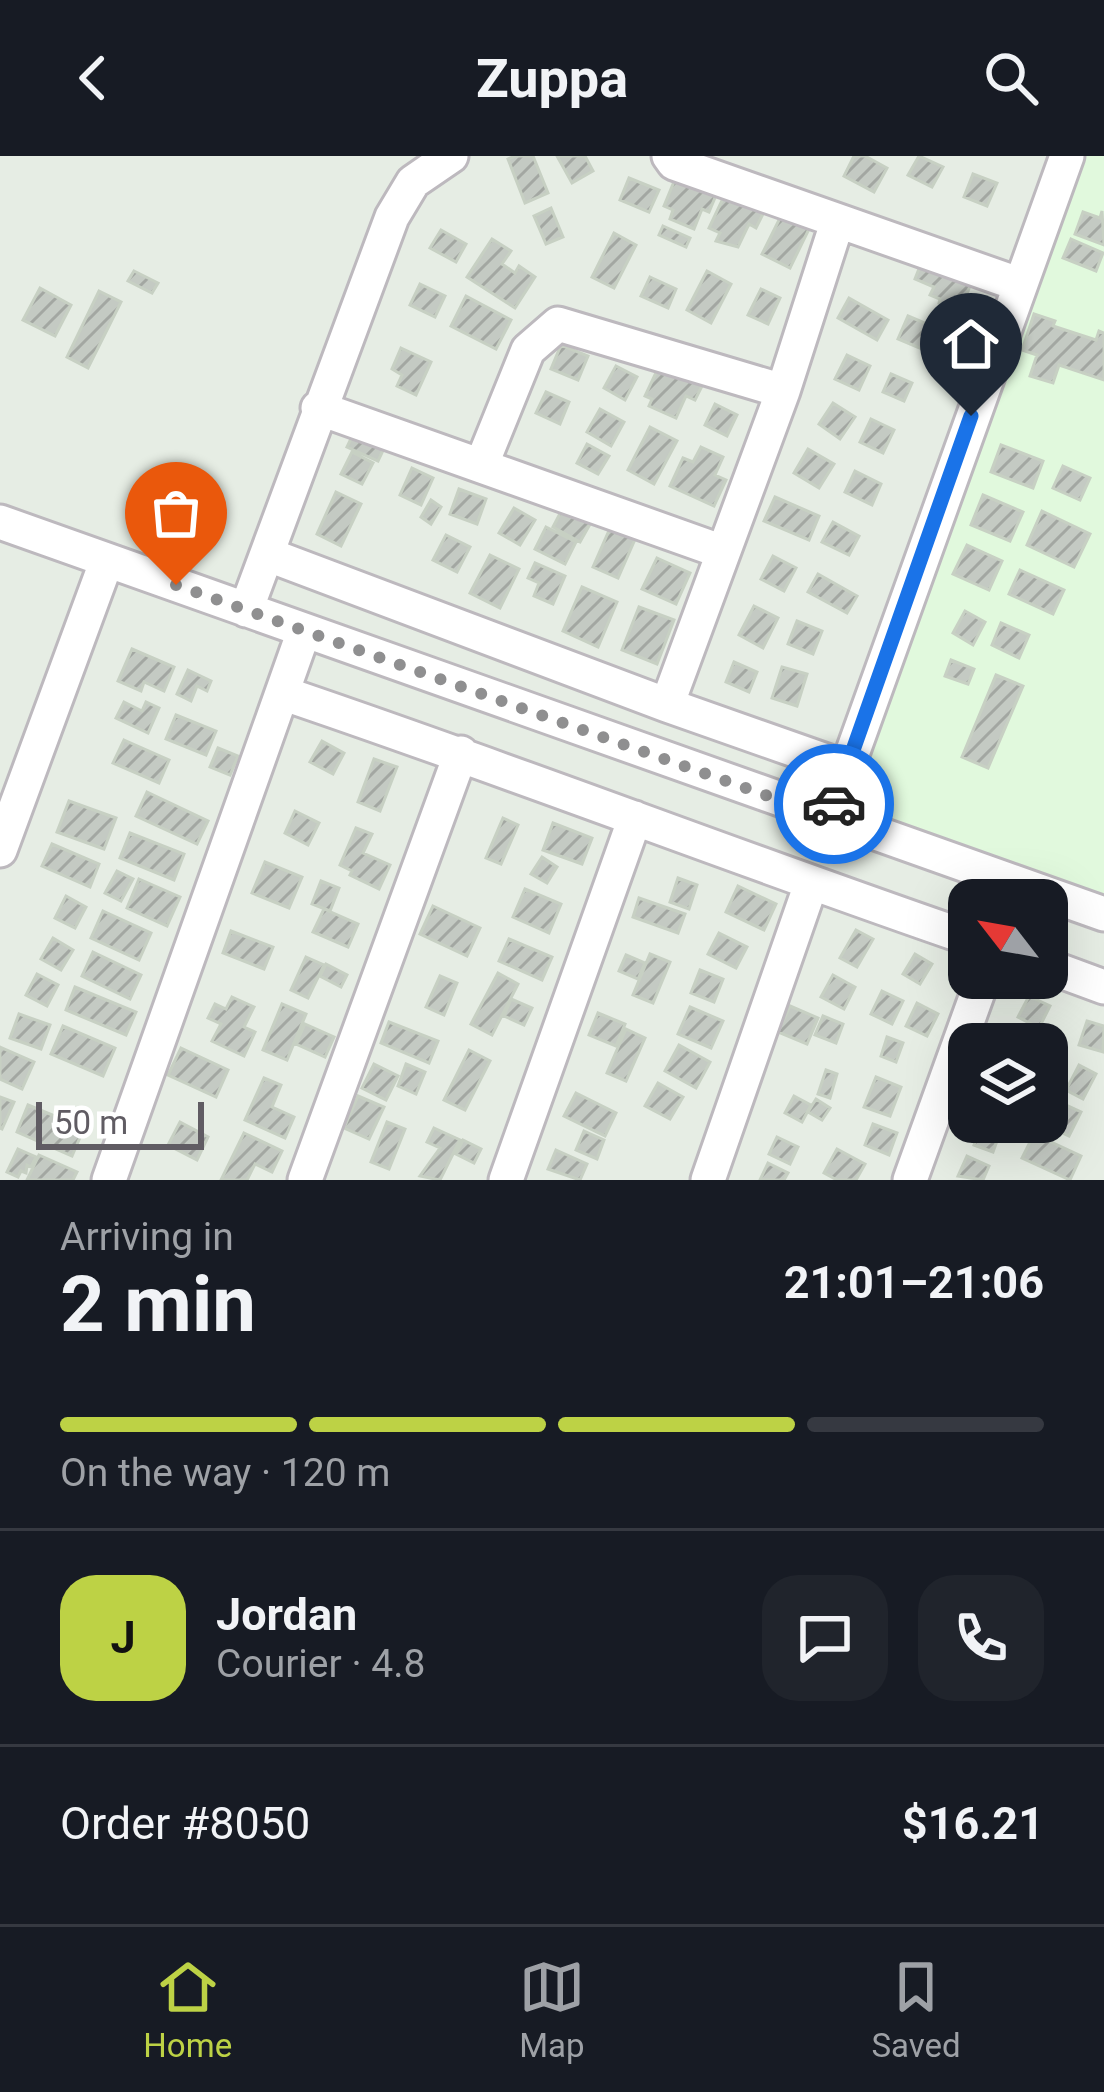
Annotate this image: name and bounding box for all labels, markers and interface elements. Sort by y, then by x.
icon: back [60,45,126,111]
icon: search [978,45,1044,111]
text: Zuppa [476,47,628,110]
pin [920,293,1022,416]
icon: home [938,311,1004,377]
pin [125,462,227,585]
icon: bag [143,480,209,546]
courier [774,744,894,864]
icon: car [801,771,867,837]
north arrow [948,879,1068,999]
map controls [948,879,1068,1143]
button: layers [948,1023,1068,1143]
scale bar [36,1096,204,1149]
text: 50 m [54,1103,128,1142]
text: Arriving in [60,1214,234,1260]
text: 21:01–21:06 [784,1256,1044,1309]
text: 2 min [60,1259,256,1350]
text: On the way · 120 m [60,1450,391,1496]
button: chat [762,1575,888,1701]
button: phone [918,1575,1044,1701]
text: Jordan [216,1588,357,1641]
text: J [110,1611,136,1664]
text: Courier · 4.8 [216,1641,425,1687]
text: Order #8050 [60,1797,310,1850]
text: $16.21 [902,1797,1044,1850]
tab: Home [143,1954,232,2065]
tab: Map [519,1954,585,2065]
tab: Saved [871,1954,961,2065]

